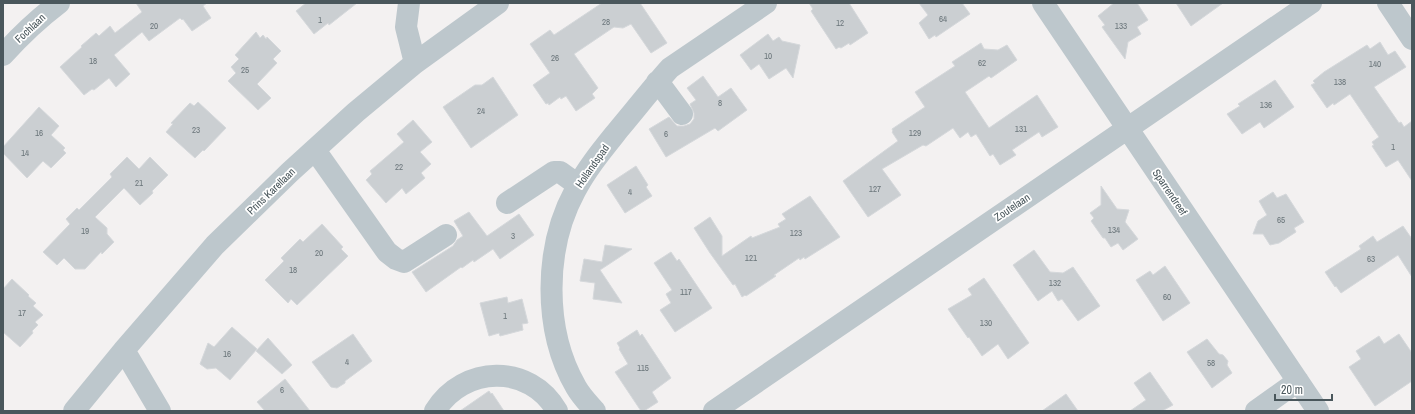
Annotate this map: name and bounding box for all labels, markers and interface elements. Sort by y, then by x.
street label: Fochlaan [12,10,48,46]
house number: 64 [939,13,947,25]
house number: 1 [318,14,322,26]
house number: 28 [602,16,610,28]
house number: 12 [836,17,844,29]
house number: 20 [150,20,158,32]
house number: 133 [1115,20,1127,32]
house number: 10 [764,50,772,62]
house number: 26 [551,52,559,64]
house number: 18 [89,55,97,67]
house number: 62 [978,57,986,69]
house number: 140 [1369,58,1381,70]
house number: 25 [241,64,249,76]
house number: 138 [1334,76,1346,88]
house number: 8 [718,97,722,109]
house number: 136 [1260,99,1272,111]
house number: 24 [477,105,485,117]
house number: 131 [1015,123,1027,135]
house number: 23 [192,124,200,136]
house number: 16 [35,127,43,139]
house number: 129 [909,127,921,139]
house number: 6 [664,128,668,140]
street label: Hollandspad [572,141,612,191]
house number: 1 [1391,141,1395,153]
house number: 14 [21,147,29,159]
house number: 22 [395,161,403,173]
street label: Prins Karellaan [244,165,298,217]
street label: Sparrendreef [1149,166,1191,218]
house number: 21 [135,177,143,189]
house number: 127 [869,183,881,195]
house number: 4 [628,186,632,198]
street label: Zoutelaan [991,190,1033,224]
house number: 65 [1277,214,1285,226]
house number: 134 [1108,224,1120,236]
house number: 19 [81,225,89,237]
house number: 123 [790,227,802,239]
house number: 3 [511,230,515,242]
house number: 20 [315,247,323,259]
house number: 121 [745,252,757,264]
house number: 63 [1367,253,1375,265]
house number: 18 [289,264,297,276]
house number: 132 [1049,277,1061,289]
house number: 117 [680,286,692,298]
house number: 60 [1163,291,1171,303]
house number: 17 [18,307,26,319]
house number: 1 [503,310,507,322]
house number: 130 [980,317,992,329]
house number: 16 [223,348,231,360]
house number: 4 [345,356,349,368]
house number: 58 [1207,357,1215,369]
house number: 115 [637,362,649,374]
scale bar [1275,376,1332,402]
text: 20 m [1281,382,1303,398]
house number: 6 [280,384,284,396]

